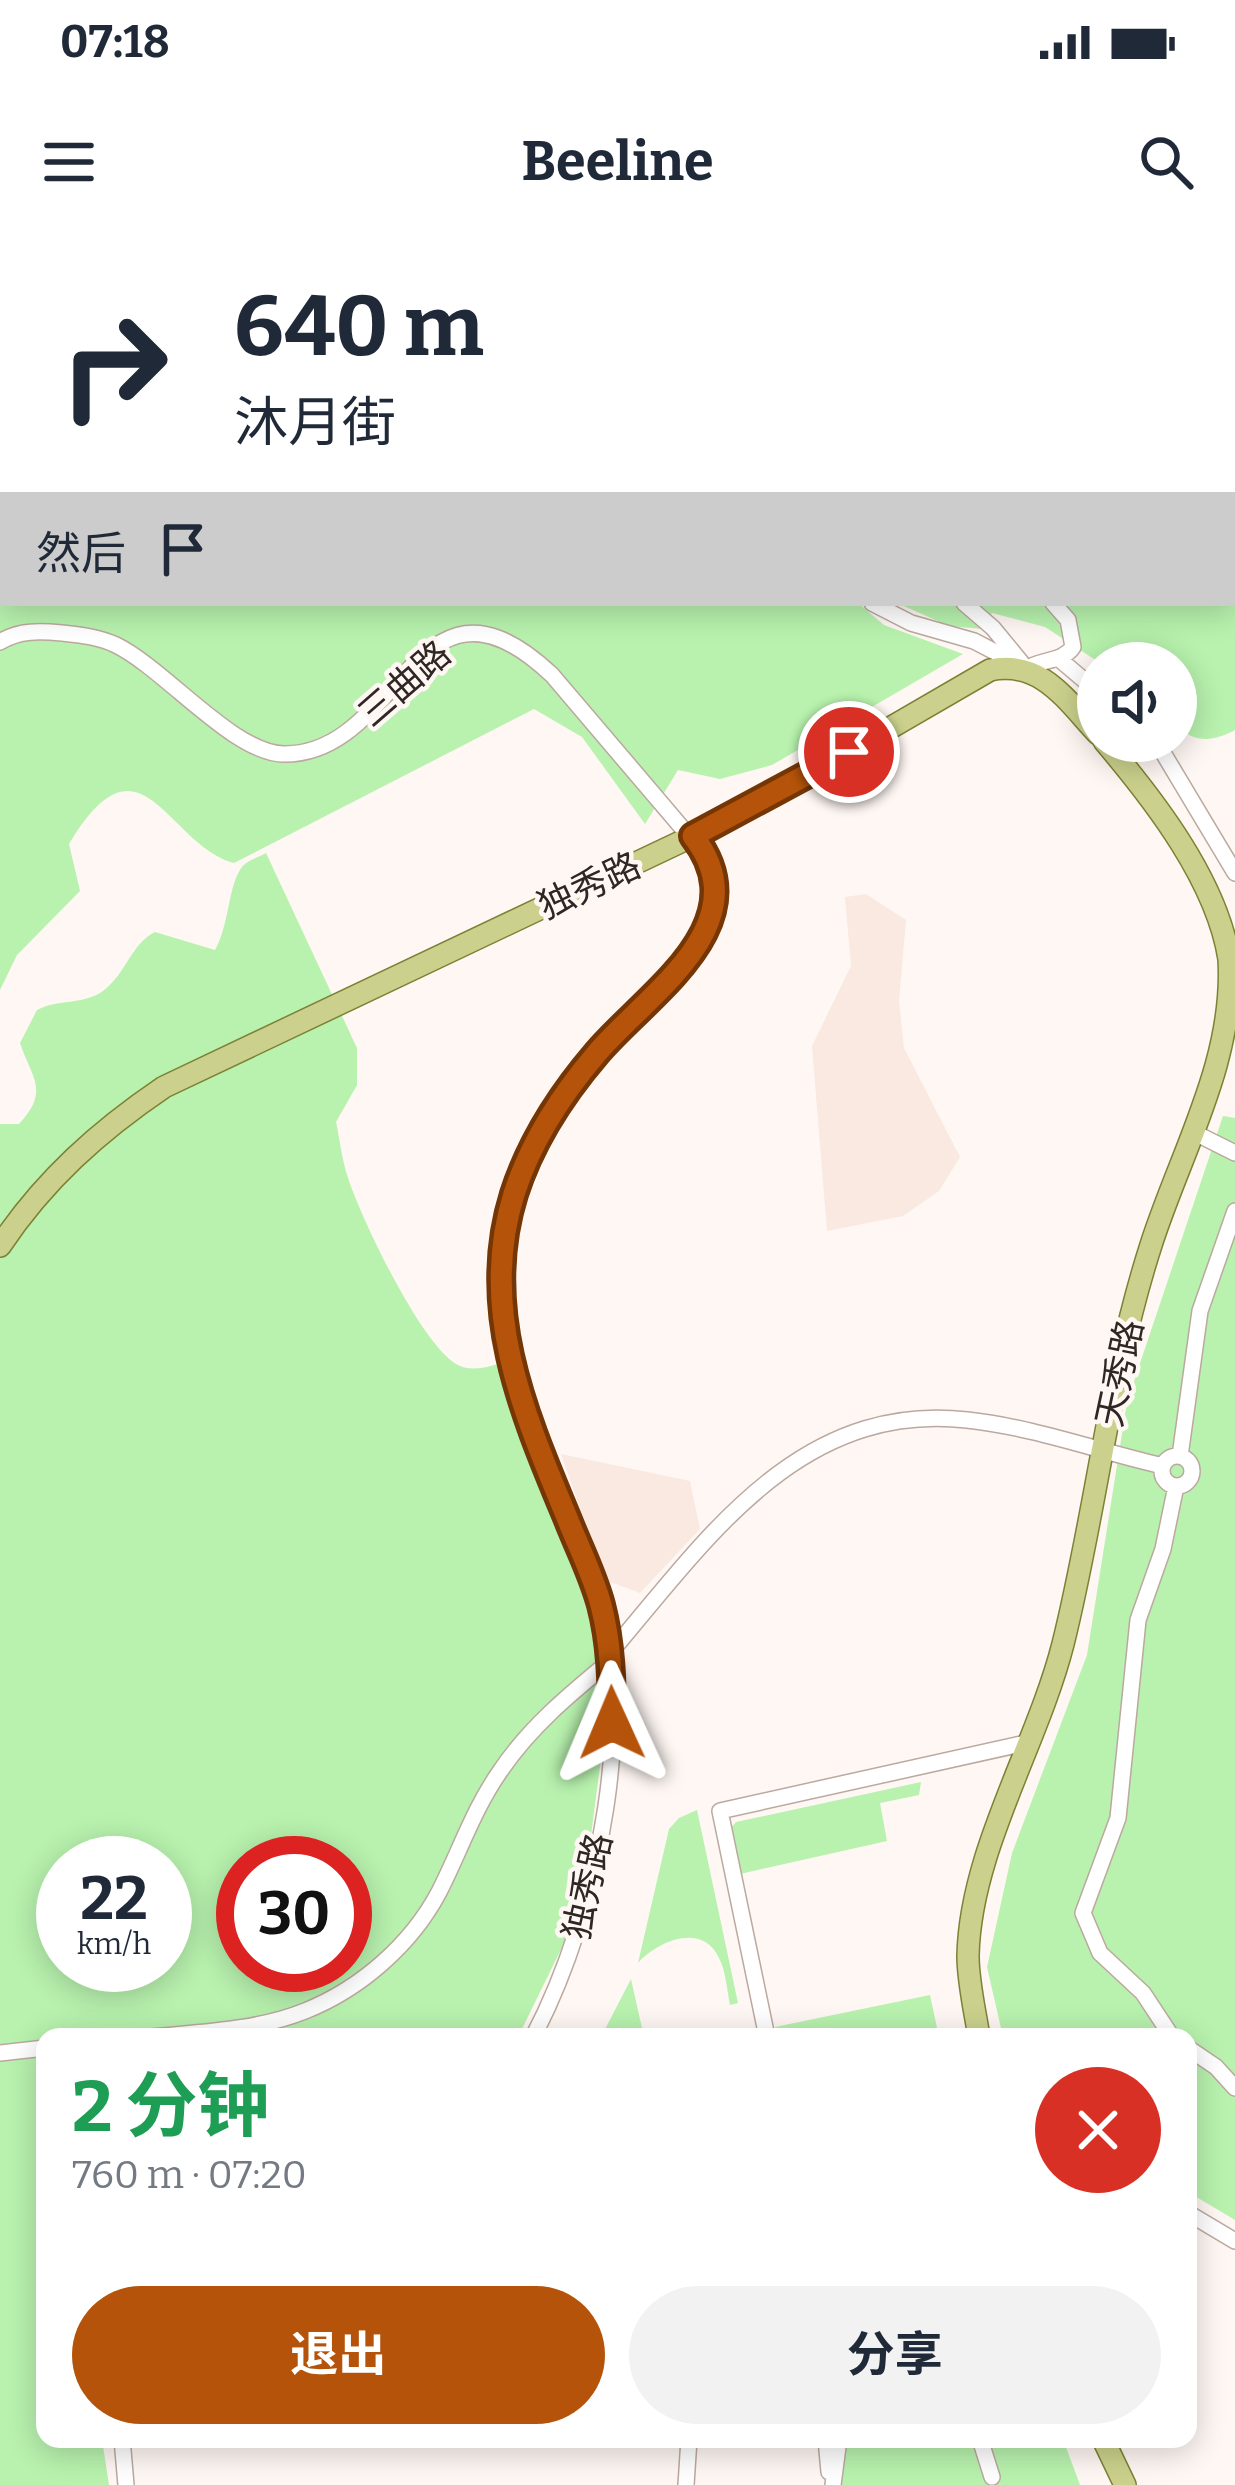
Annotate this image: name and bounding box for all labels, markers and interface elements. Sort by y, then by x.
text: 07:18 [60,15,170,69]
icon: menu [36,129,102,195]
icon: search [1133,129,1199,195]
text: Beeline [521,130,714,194]
text: 640 m [234,276,484,377]
icon: right [36,288,192,444]
text: 沐月街 [234,391,396,455]
icon: arrive [150,516,216,582]
text: 然后 [36,527,126,581]
street label: 三曲路 [349,632,460,736]
map controls [1077,642,1197,762]
button: sound [1077,642,1197,762]
pin [798,701,900,803]
icon: arrive [816,719,882,785]
street label: 独秀路 [531,843,648,929]
street label: 天秀路 [1087,1316,1153,1431]
position arrow [549,1660,675,1786]
street label: 独秀路 [554,1829,622,1944]
speed limit sign: 30 [216,1836,372,1992]
text: 22 [80,1863,148,1935]
text: km/h [77,1926,151,1962]
text: 2 分钟 [72,2064,270,2150]
button: close [1035,2067,1161,2193]
text: 760 m · 07:20 [72,2152,307,2198]
button: 退出 [72,2286,605,2424]
button: 分享 [629,2286,1161,2424]

